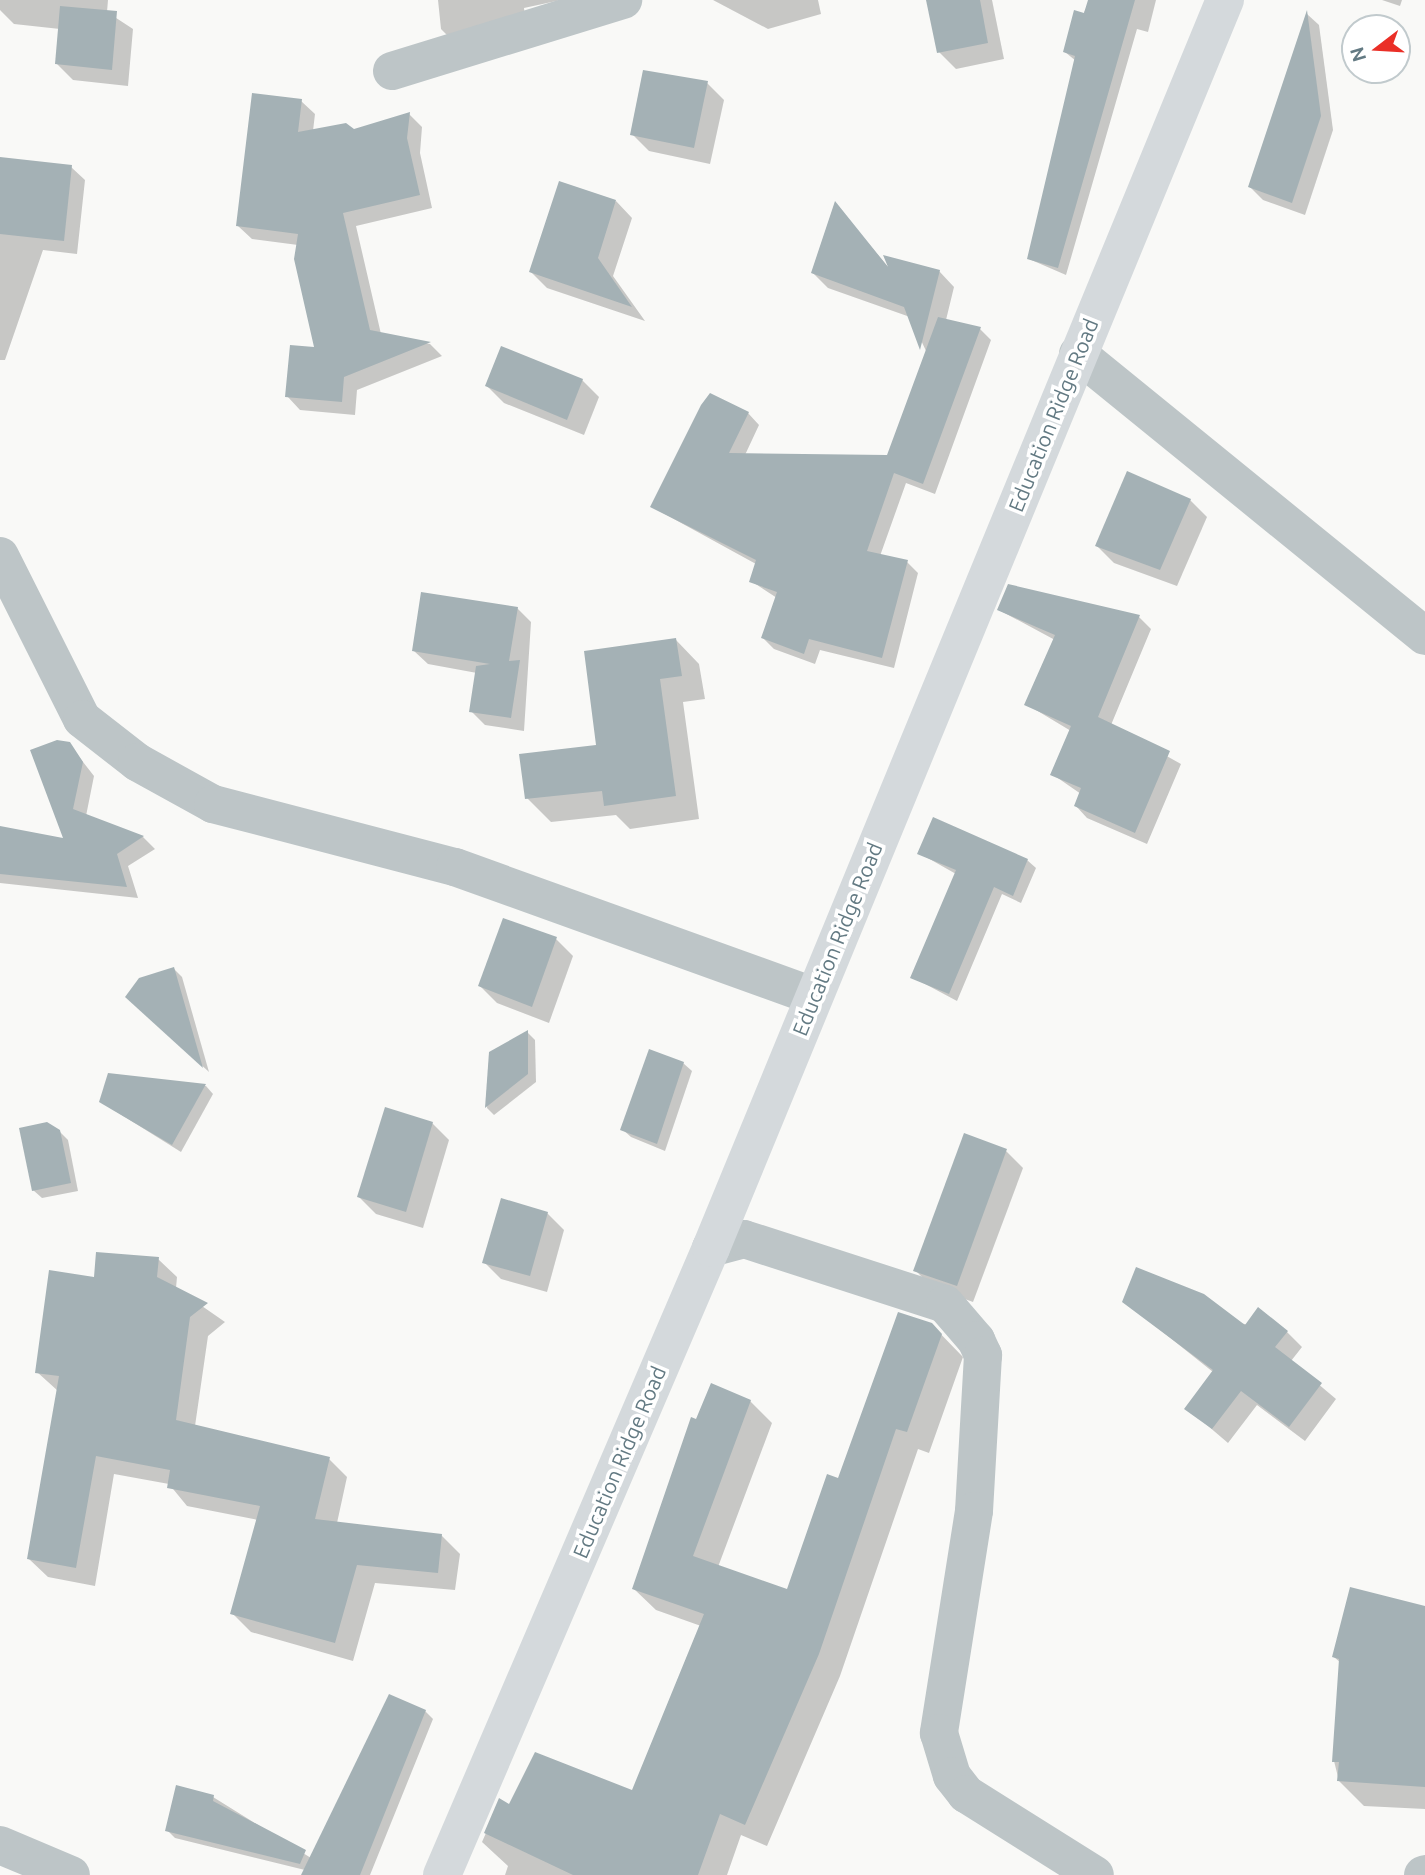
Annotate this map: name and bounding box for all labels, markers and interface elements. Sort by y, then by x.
north arrow [1341,14,1411,84]
text: N [1345,45,1370,65]
street label: Education Ridge Road [1003,315,1103,515]
street label: Education Ridge Road [787,839,887,1039]
street label: Education Ridge Road [567,1362,671,1562]

